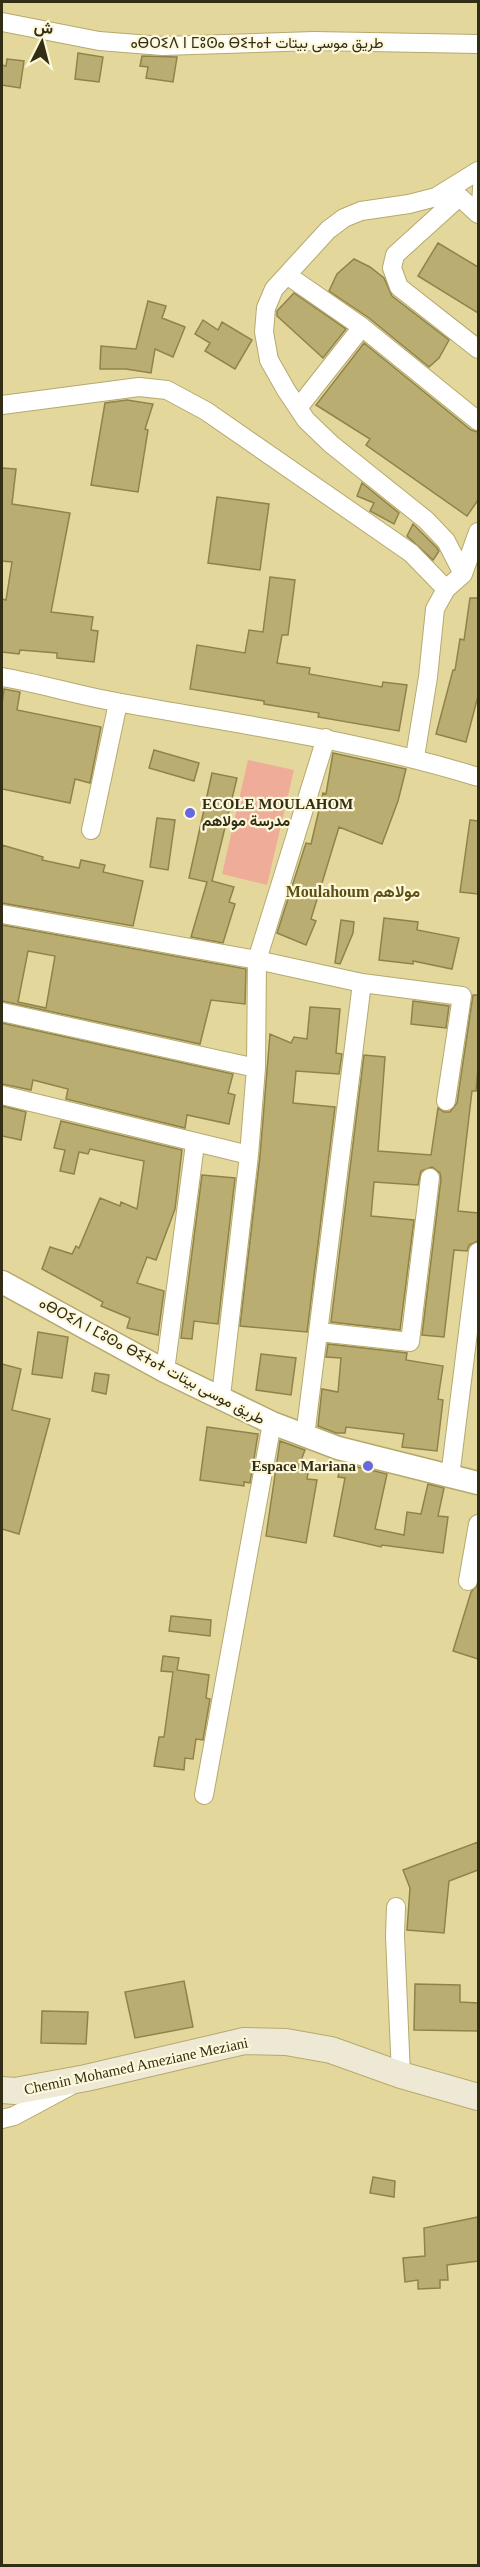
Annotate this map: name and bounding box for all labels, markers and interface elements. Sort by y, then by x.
north arrow [12,12,72,72]
text: ش [33,18,54,38]
street label: ⴰⴱⵔⵉⴷ ⵏ ⵎⵓⵙⴰ ⴱⵉⵜⴰⵜ طريق موسى بيتات [131,35,384,53]
place label: ECOLE MOULAHOM مدرسة مولاهم [202,796,353,831]
marker: ECOLE MOULAHOM مدرسة مولاهم [183,806,197,820]
district label: Moulahoum مولاهم [286,883,421,902]
street label: ⴰⴱⵔⵉⴷ ⵏ ⵎⵓⵙⴰ ⴱⵉⵜⴰⵜ طريق موسى بيتات [36,1295,268,1429]
place label: Espace Mariana [251,1458,356,1474]
marker: Espace Mariana [361,1459,375,1473]
street label: Chemin Mohamed Ameziane Meziani [22,2034,250,2098]

